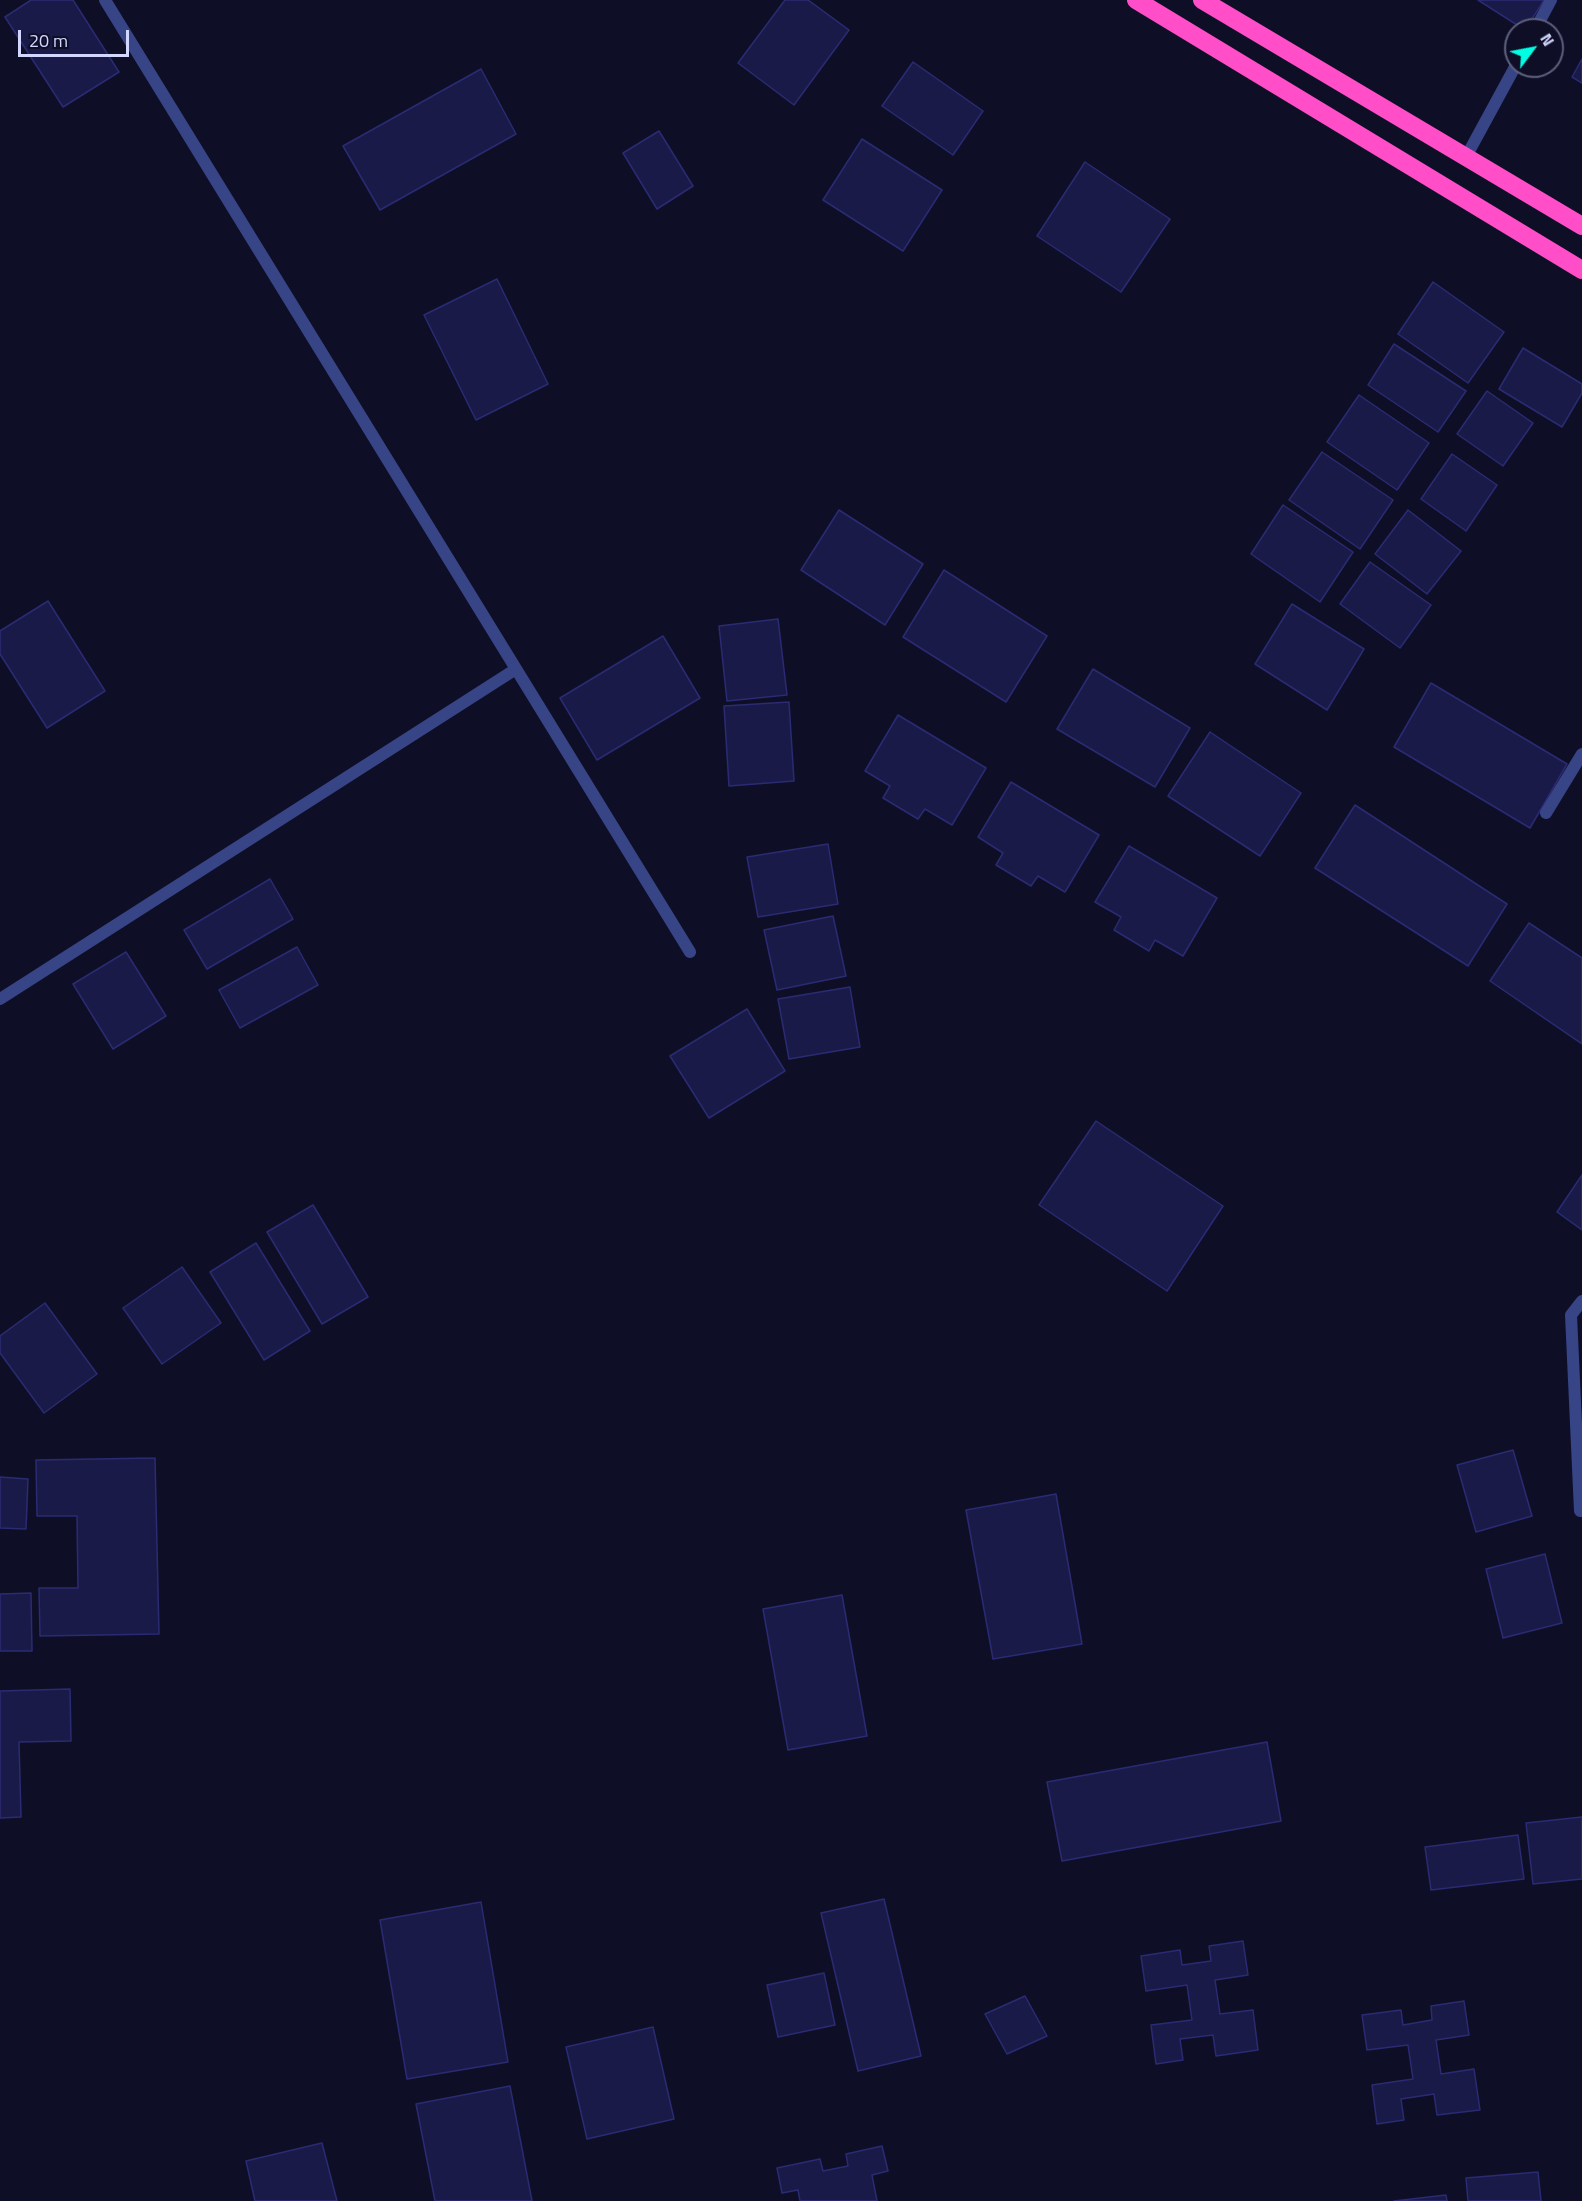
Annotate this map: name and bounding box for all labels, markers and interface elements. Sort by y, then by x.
scale bar [21,18,132,56]
north arrow [1504,18,1564,78]
text: 20 m [29,27,68,54]
text: N [1534,28,1561,51]

